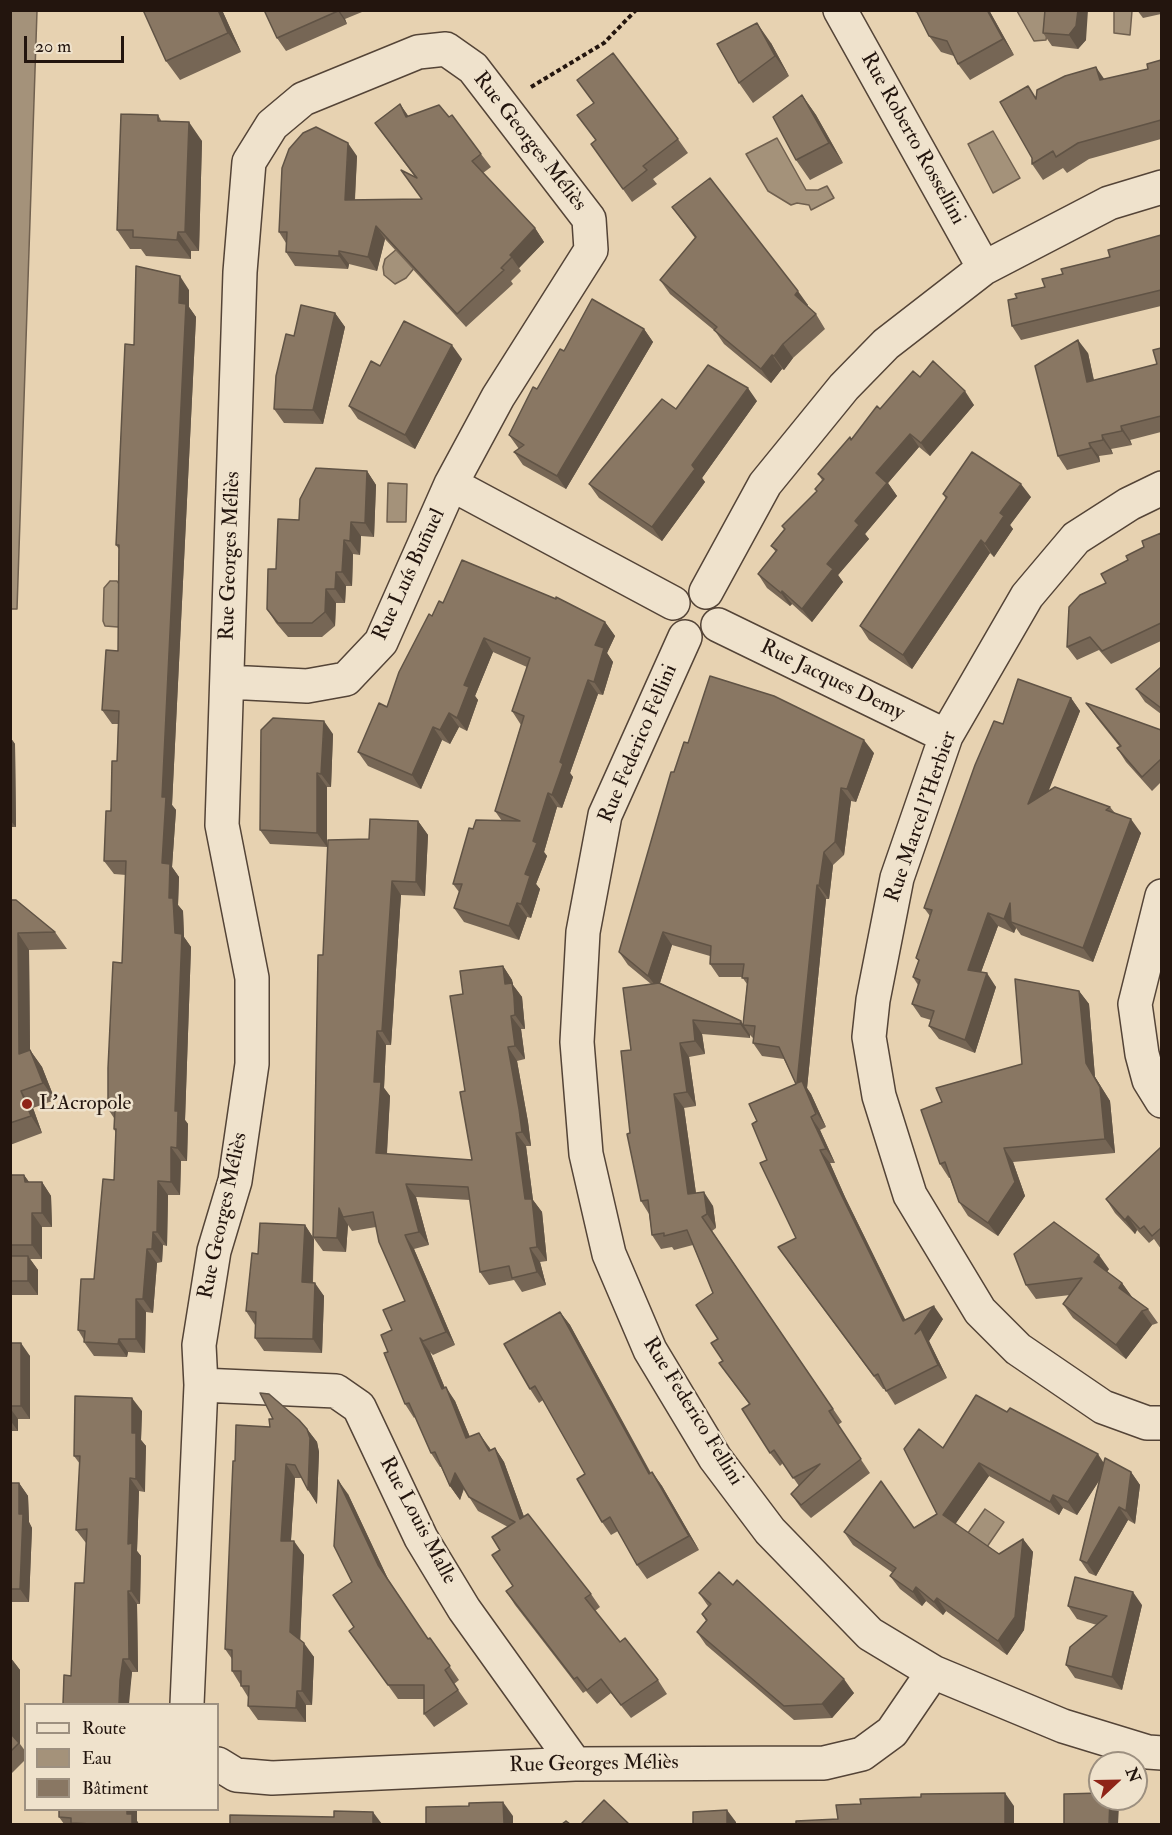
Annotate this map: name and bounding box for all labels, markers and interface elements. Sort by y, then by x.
scale bar [27,24,128,62]
text: 20 m [35,35,71,58]
street label: Rue Roberto Rossellini [854,49,970,229]
street label: Rue Georges Méliès [467,67,591,217]
street label: Rue Georges Méliès [215,471,247,641]
street label: Rue Luís Buñuel [368,505,452,645]
street label: Rue Jacques Demy [756,635,908,727]
street label: Rue Federico Fellini [594,661,684,827]
street label: Rue Marcel l'Herbier [881,728,963,906]
place label: L'Acropole [39,1091,131,1117]
marker: L'Acropole [20,1097,34,1111]
street label: Rue Georges Méliès [194,1130,254,1302]
street label: Rue Federico Fellini [636,1333,748,1491]
street label: Rue Louis Malle [373,1453,461,1589]
legend [24,1703,219,1811]
text: Route [82,1717,126,1740]
text: Eau [82,1747,112,1770]
street label: Rue Georges Méliès [509,1751,679,1779]
north arrow [1088,1751,1148,1811]
text: N [1121,1765,1145,1785]
text: Bâtiment [82,1777,148,1800]

